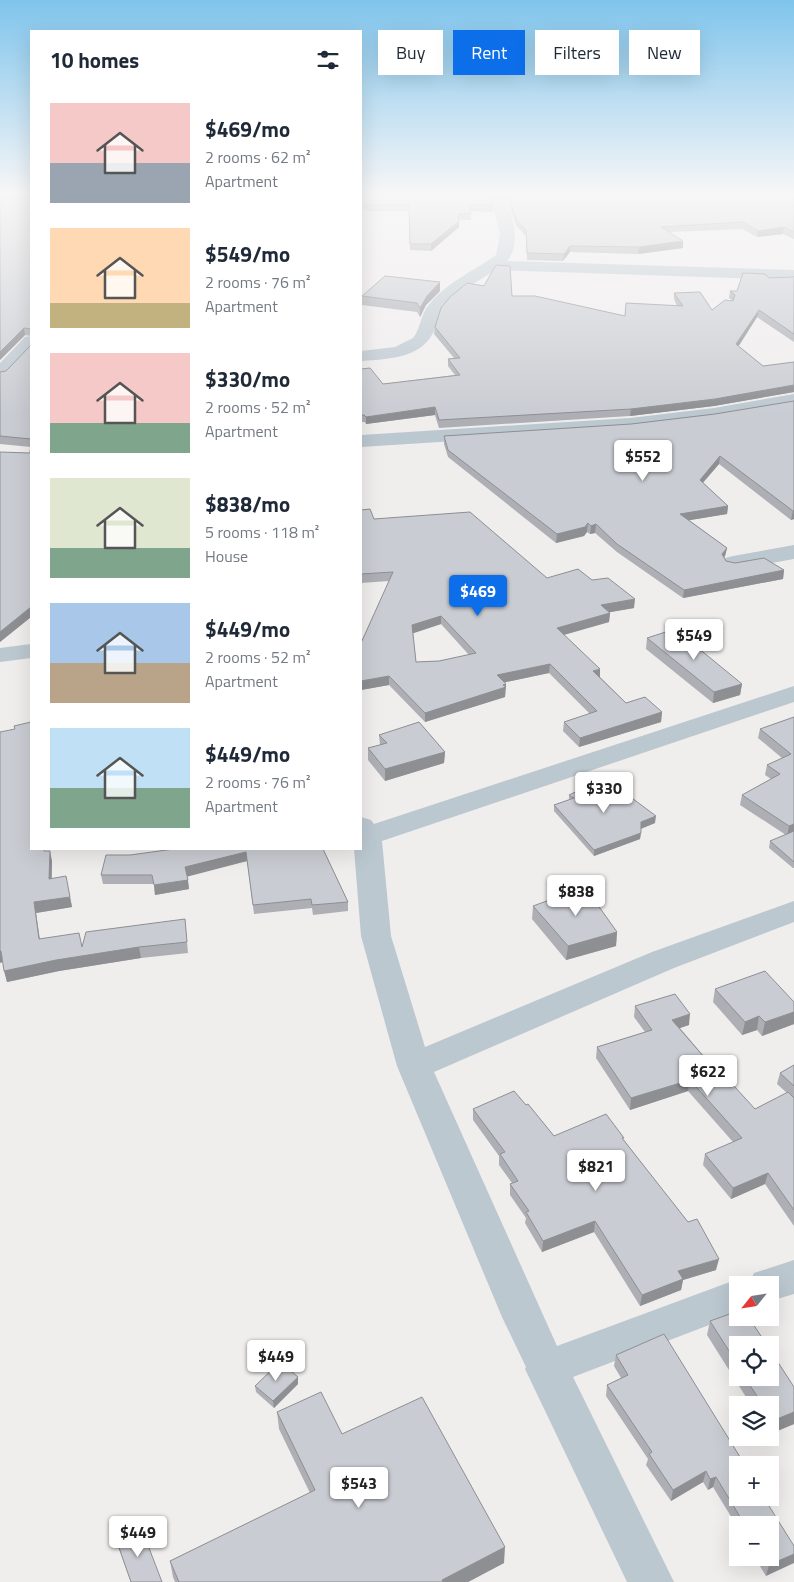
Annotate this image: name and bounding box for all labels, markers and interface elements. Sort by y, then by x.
chip: Buy [378,30,443,75]
chip: Rent [453,30,525,75]
chip: Filters [535,30,619,75]
chip: New [629,30,700,75]
text: 10 homes [50,44,139,76]
icon: filters [314,46,342,74]
text: $469/mo [205,113,290,145]
icon: home [90,123,150,183]
text: 2 rooms · 62 m² [205,145,310,169]
text: Apartment [205,169,278,193]
text: $549/mo [205,238,290,270]
icon: home [90,248,150,308]
text: 2 rooms · 76 m² [205,270,310,294]
text: Apartment [205,294,278,318]
text: $330/mo [205,363,290,395]
icon: home [90,373,150,433]
text: 2 rooms · 52 m² [205,395,310,419]
text: Apartment [205,419,278,443]
pin: $552 [613,440,673,482]
text: $552 [625,444,661,468]
text: $838/mo [205,488,290,520]
icon: home [90,498,150,558]
text: 5 rooms · 118 m² [205,520,319,544]
text: House [205,544,248,568]
pin: $469 [448,574,508,617]
text: $469 [460,579,496,603]
text: $449/mo [205,613,290,645]
pin: $549 [664,618,724,661]
icon: home [90,623,150,683]
text: $549 [676,623,712,647]
text: 2 rooms · 52 m² [205,645,310,669]
text: Apartment [205,669,278,693]
text: $449/mo [205,738,290,770]
icon: home [90,748,150,808]
text: 2 rooms · 76 m² [205,770,310,794]
pin: $330 [574,772,634,814]
text: $330 [586,776,622,800]
text: Apartment [205,794,278,818]
pin: $838 [546,874,606,917]
text: $838 [558,879,594,903]
pin: $622 [678,1054,738,1097]
text: $622 [690,1059,726,1083]
pin: $821 [566,1150,626,1192]
text: $821 [578,1154,614,1178]
north arrow [729,1276,779,1326]
map controls [729,1276,779,1566]
button: locate [729,1336,779,1386]
pin: $449 [246,1340,306,1382]
text: $449 [258,1344,294,1368]
button: layers [729,1396,779,1446]
button: + [729,1456,779,1506]
pin: $543 [329,1466,389,1509]
text: $543 [341,1471,377,1495]
pin: $449 [108,1516,168,1558]
button: − [729,1516,779,1566]
text: $449 [120,1520,156,1544]

